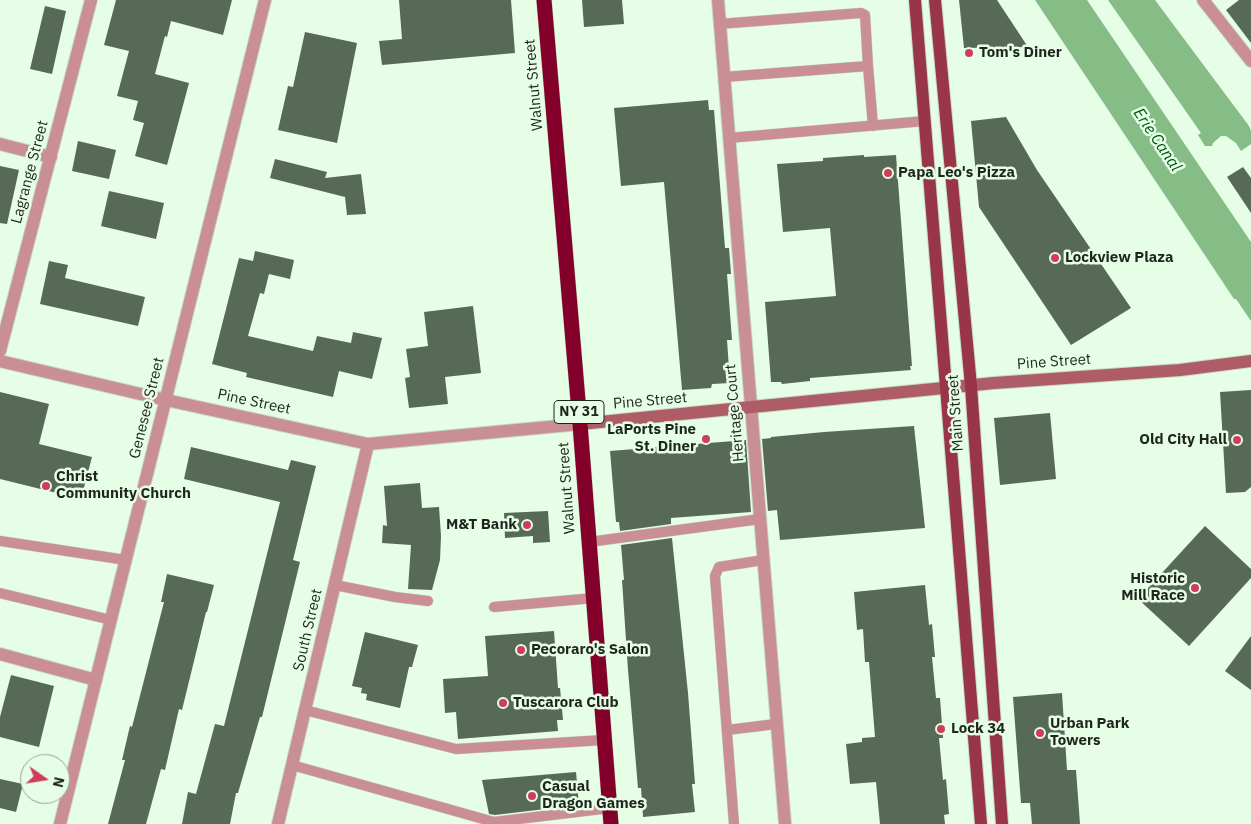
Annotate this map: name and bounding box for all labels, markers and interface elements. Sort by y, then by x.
street label: Walnut Street [521,38,547,132]
place label: Tom's Diner [979,44,1062,62]
marker: Tom's Diner [963,47,975,59]
water label: Erie Canal [1129,105,1185,175]
street label: Lagrange Street [8,118,52,226]
place label: Papa Leo's Pizza [898,164,1015,182]
marker: Papa Leo's Pizza [882,167,894,179]
place label: Lockview Plaza [1065,249,1174,267]
marker: Lockview Plaza [1049,252,1061,264]
street label: Pine Street [1016,350,1092,374]
street label: Genesee Street [126,355,168,461]
street label: Heritage Court [722,363,748,463]
street label: Main Street [944,374,968,452]
street label: Pine Street [216,385,292,419]
street label: Pine Street [612,389,688,413]
road number: NY 31 [554,401,604,424]
place label: LaPorts Pine St. Diner [607,421,696,456]
place label: Old City Hall [1139,431,1227,449]
marker: LaPorts Pine St. Diner [700,433,712,445]
marker: Old City Hall [1231,434,1243,446]
street label: Walnut Street [555,441,579,535]
place label: Christ Community Church [56,468,191,503]
marker: Christ Community Church [40,480,52,492]
place label: M&T Bank [446,516,517,534]
marker: M&T Bank [521,519,533,531]
place label: Historic Mill Race [1121,570,1185,605]
marker: Historic Mill Race [1189,582,1201,594]
street label: South Street [290,587,326,673]
place label: Pecoraro's Salon [531,641,649,659]
marker: Pecoraro's Salon [515,644,527,656]
place label: Tuscarora Club [513,694,619,712]
marker: Tuscarora Club [497,697,509,709]
place label: Urban Park Towers [1050,715,1129,750]
place label: Lock 34 [951,720,1005,738]
marker: Lock 34 [935,723,947,735]
marker: Urban Park Towers [1034,727,1046,739]
north arrow [20,754,70,804]
text: N [49,775,69,789]
place label: Casual Dragon Games [542,778,645,813]
marker: Casual Dragon Games [526,790,538,802]

